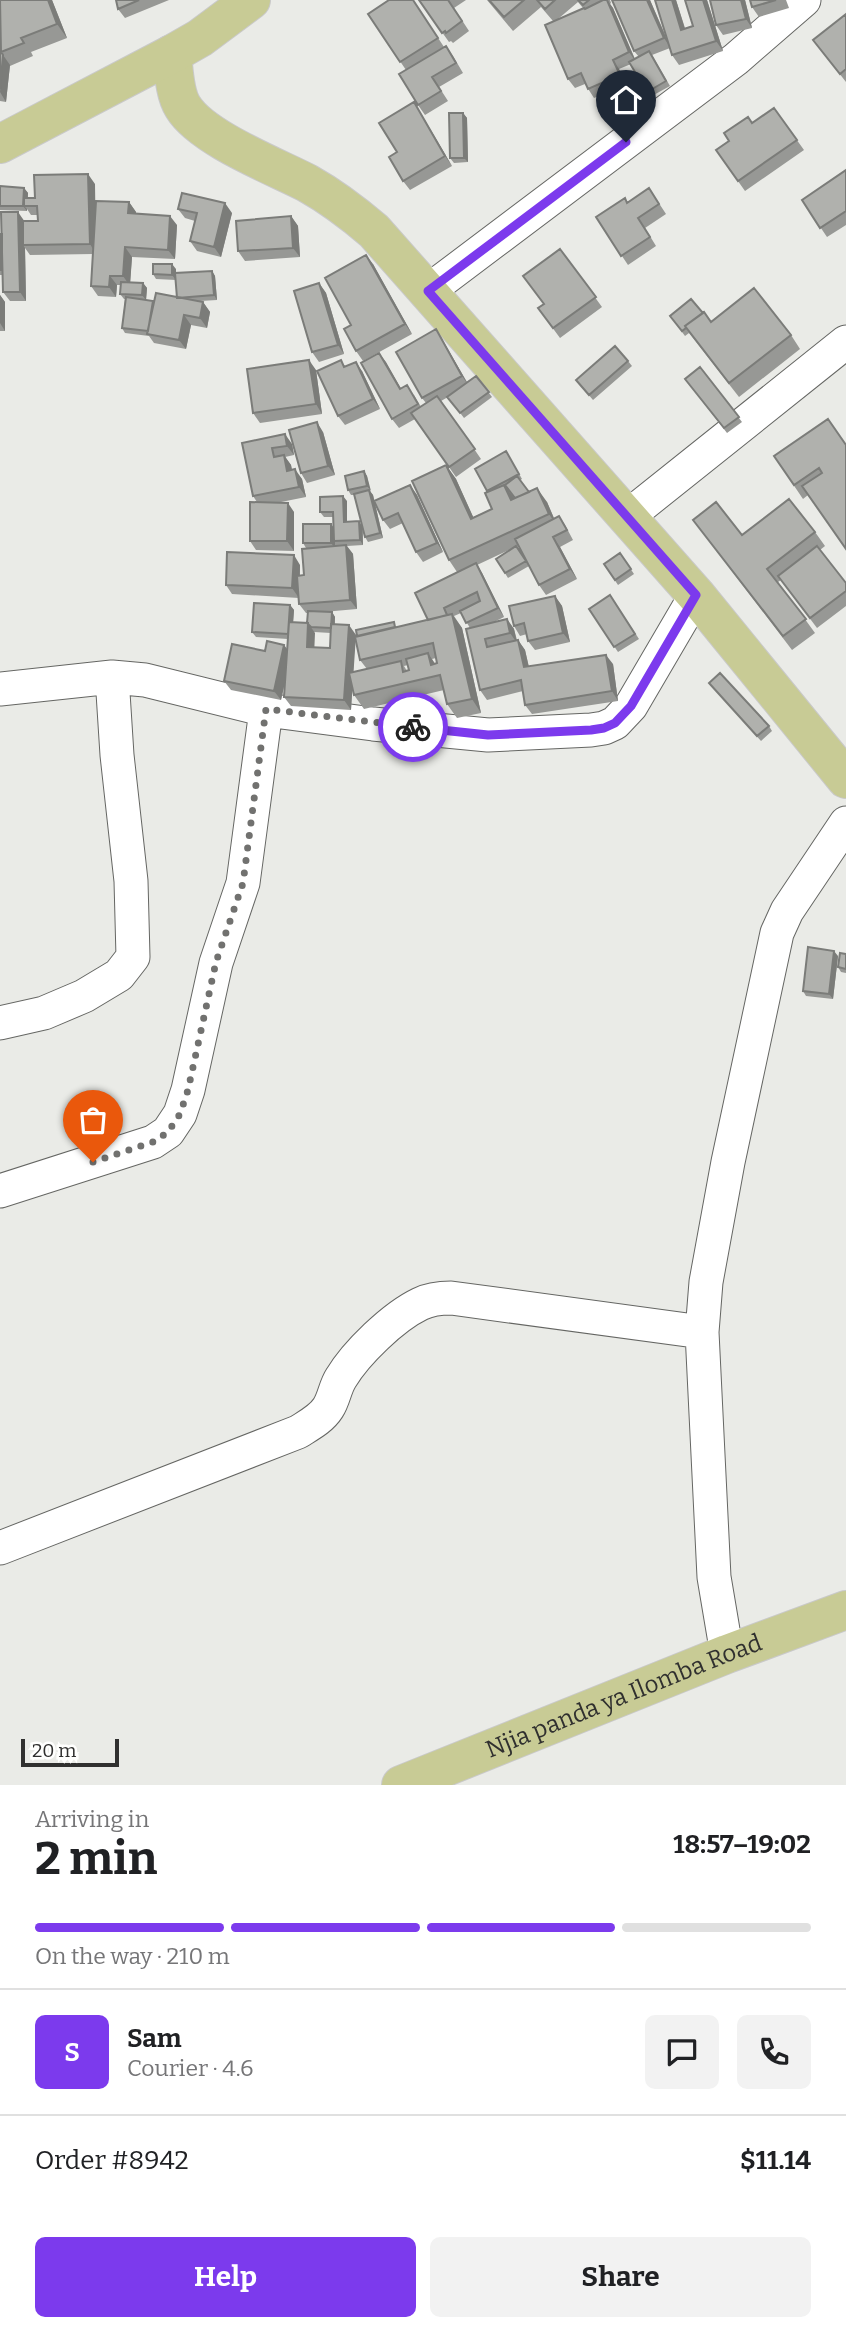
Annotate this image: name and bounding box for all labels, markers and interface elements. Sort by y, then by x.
pin [596,70,656,142]
icon: home [607,81,645,119]
courier [378,692,448,762]
icon: bike [394,708,432,746]
pin [63,1090,123,1162]
icon: bag [74,1101,112,1139]
street label: Njia panda ya Ilomba Road [482,1628,766,1764]
scale bar [21,1736,119,1768]
text: 20 m [32,1739,76,1762]
text: Arriving in [35,1805,149,1833]
text: 18:57–19:02 [673,1829,811,1860]
text: 2 min [35,1831,157,1886]
text: On the way · 210 m [35,1942,230,1970]
button: chat [645,2015,719,2089]
button: phone [737,2015,811,2089]
text: Sam [127,2023,182,2054]
text: S [64,2037,80,2068]
text: Courier · 4.6 [127,2054,254,2082]
text: Order #8942 [35,2145,189,2176]
text: $11.14 [740,2145,811,2176]
button: Help [35,2237,416,2317]
button: Share [430,2237,811,2317]

